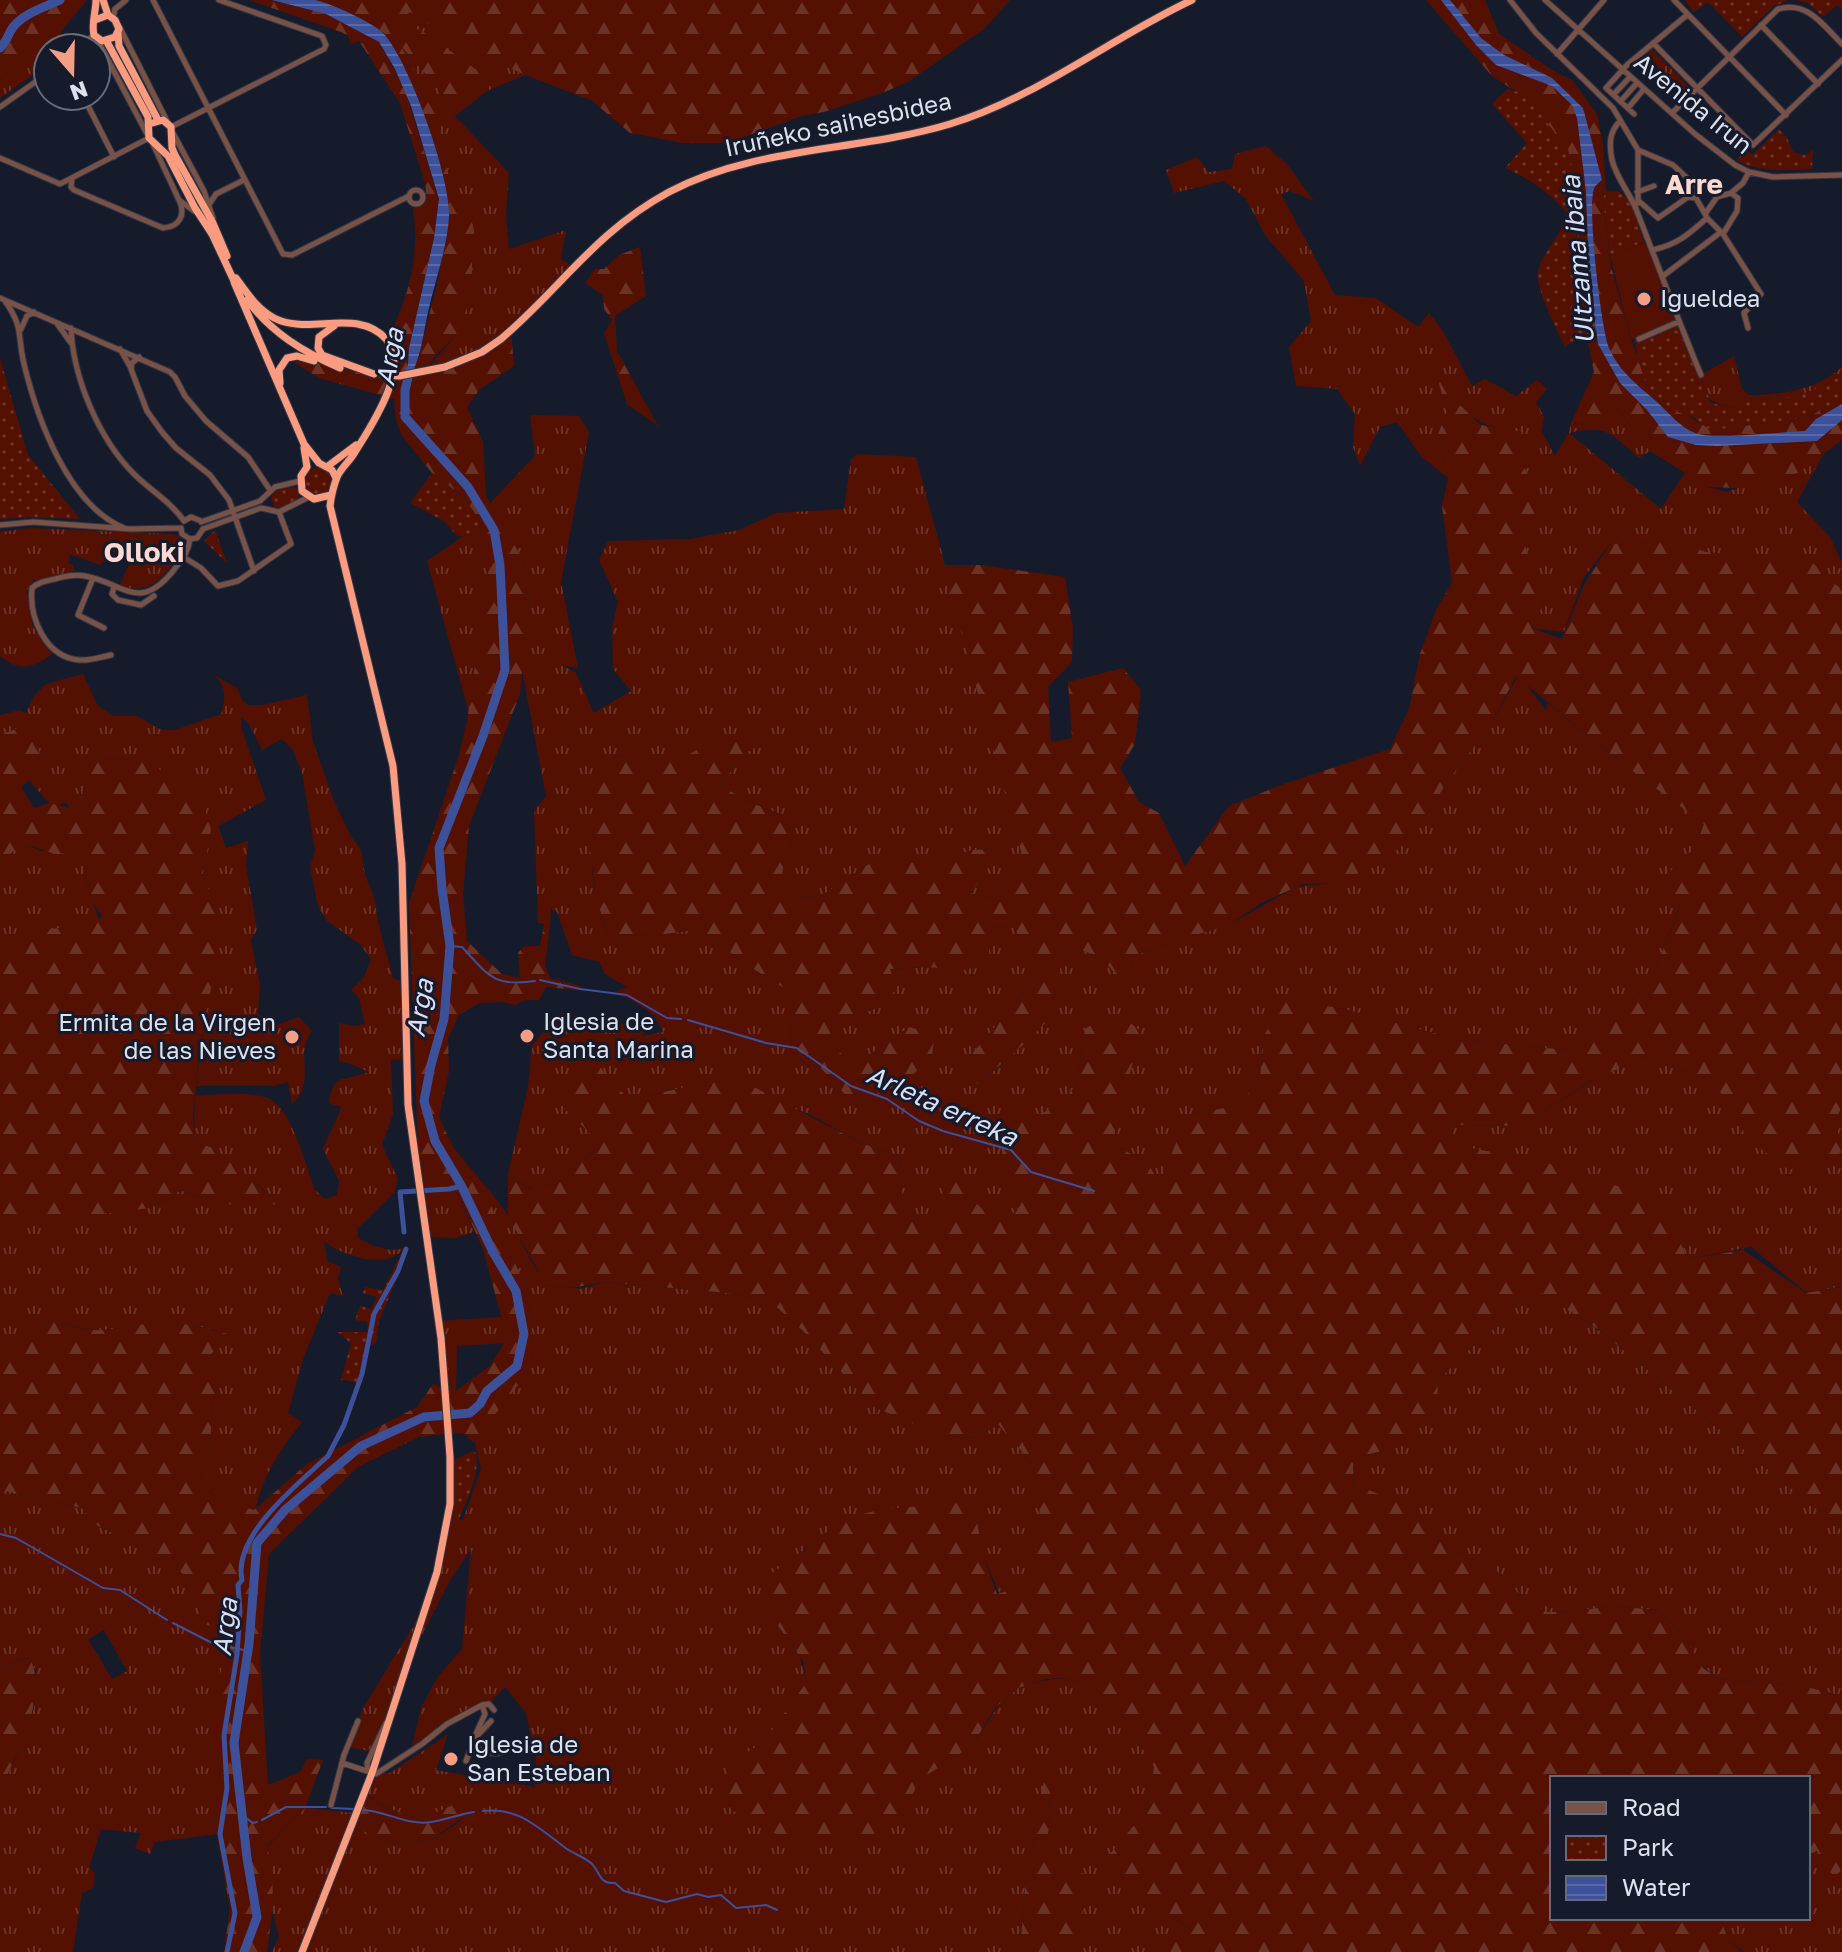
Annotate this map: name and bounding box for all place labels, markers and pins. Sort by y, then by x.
place label: Igueldea [1660,283,1760,312]
marker: Igueldea [1635,290,1653,308]
place label: Iglesia de Santa Marina [543,1006,694,1063]
place label: Ermita de la Virgen de las Nieves [58,1007,276,1064]
marker: Iglesia de Santa Marina [518,1027,536,1045]
marker: Ermita de la Virgen de las Nieves [283,1028,301,1046]
place label: Iglesia de San Esteban [467,1729,611,1786]
marker: Iglesia de San Esteban [442,1750,460,1768]

